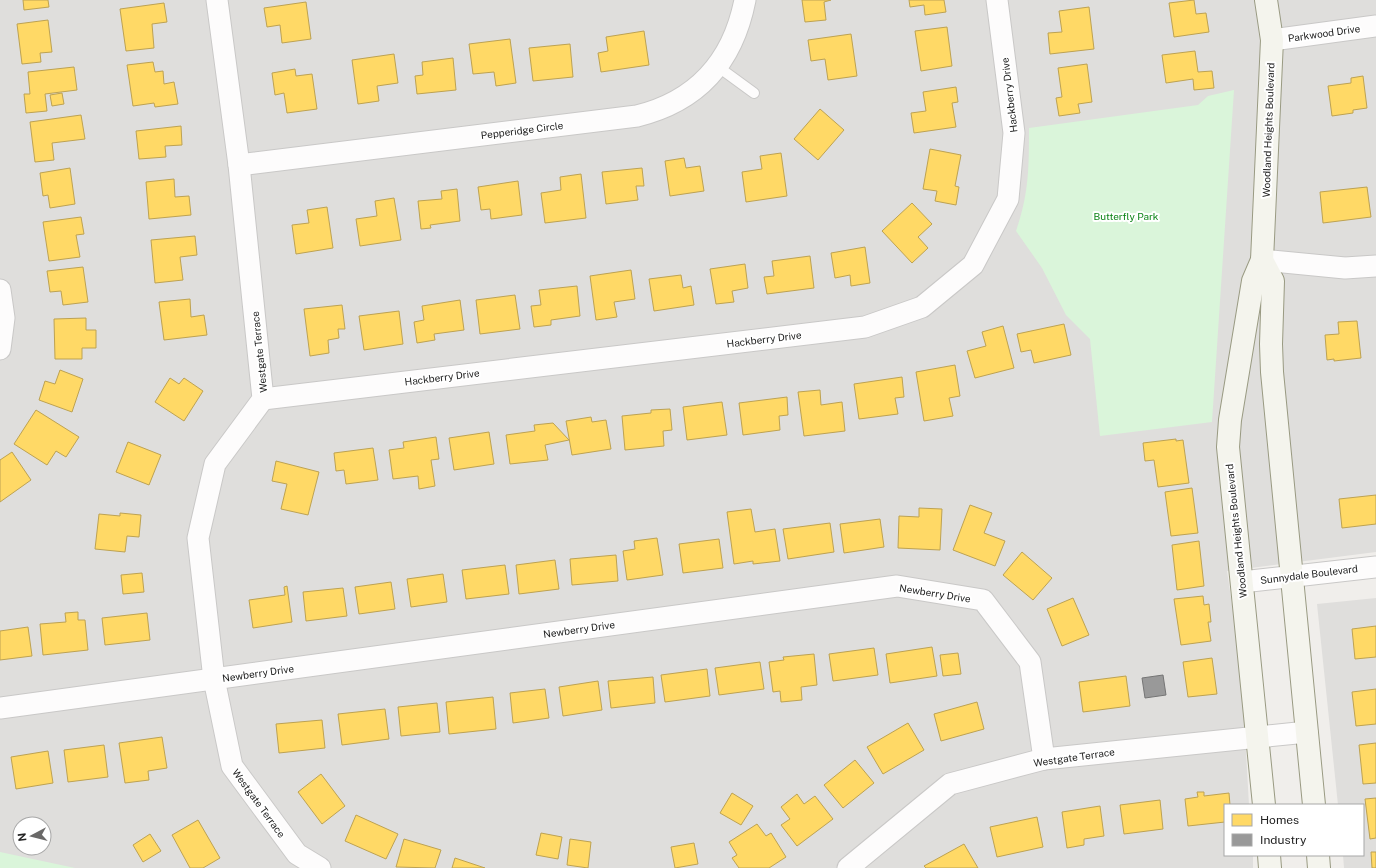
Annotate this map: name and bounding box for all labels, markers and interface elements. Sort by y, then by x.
street label: Parkwood Drive [1287,22,1361,44]
street label: Hackberry Drive [998,57,1020,133]
street label: Woodland Heights Boulevard [1260,62,1276,198]
street label: Pepperidge Circle [480,119,564,141]
park label: Butterfly Park [1094,210,1159,222]
street label: Westgate Terrace [249,310,269,393]
street label: Hackberry Drive [726,328,802,350]
street label: Hackberry Drive [404,366,480,388]
street label: Woodland Heights Boulevard [1223,463,1249,599]
street label: Sunnydale Boulevard [1259,562,1359,586]
street label: Newberry Drive [898,581,972,605]
street label: Newberry Drive [542,618,616,640]
street label: Newberry Drive [221,662,295,684]
street label: Westgate Terrace [1033,745,1116,769]
street label: Westgate Terrace [230,766,288,840]
legend [1224,804,1364,856]
text: Homes [1260,813,1299,827]
north arrow [12,816,52,856]
text: N [16,832,29,842]
text: Industry [1260,833,1307,847]

